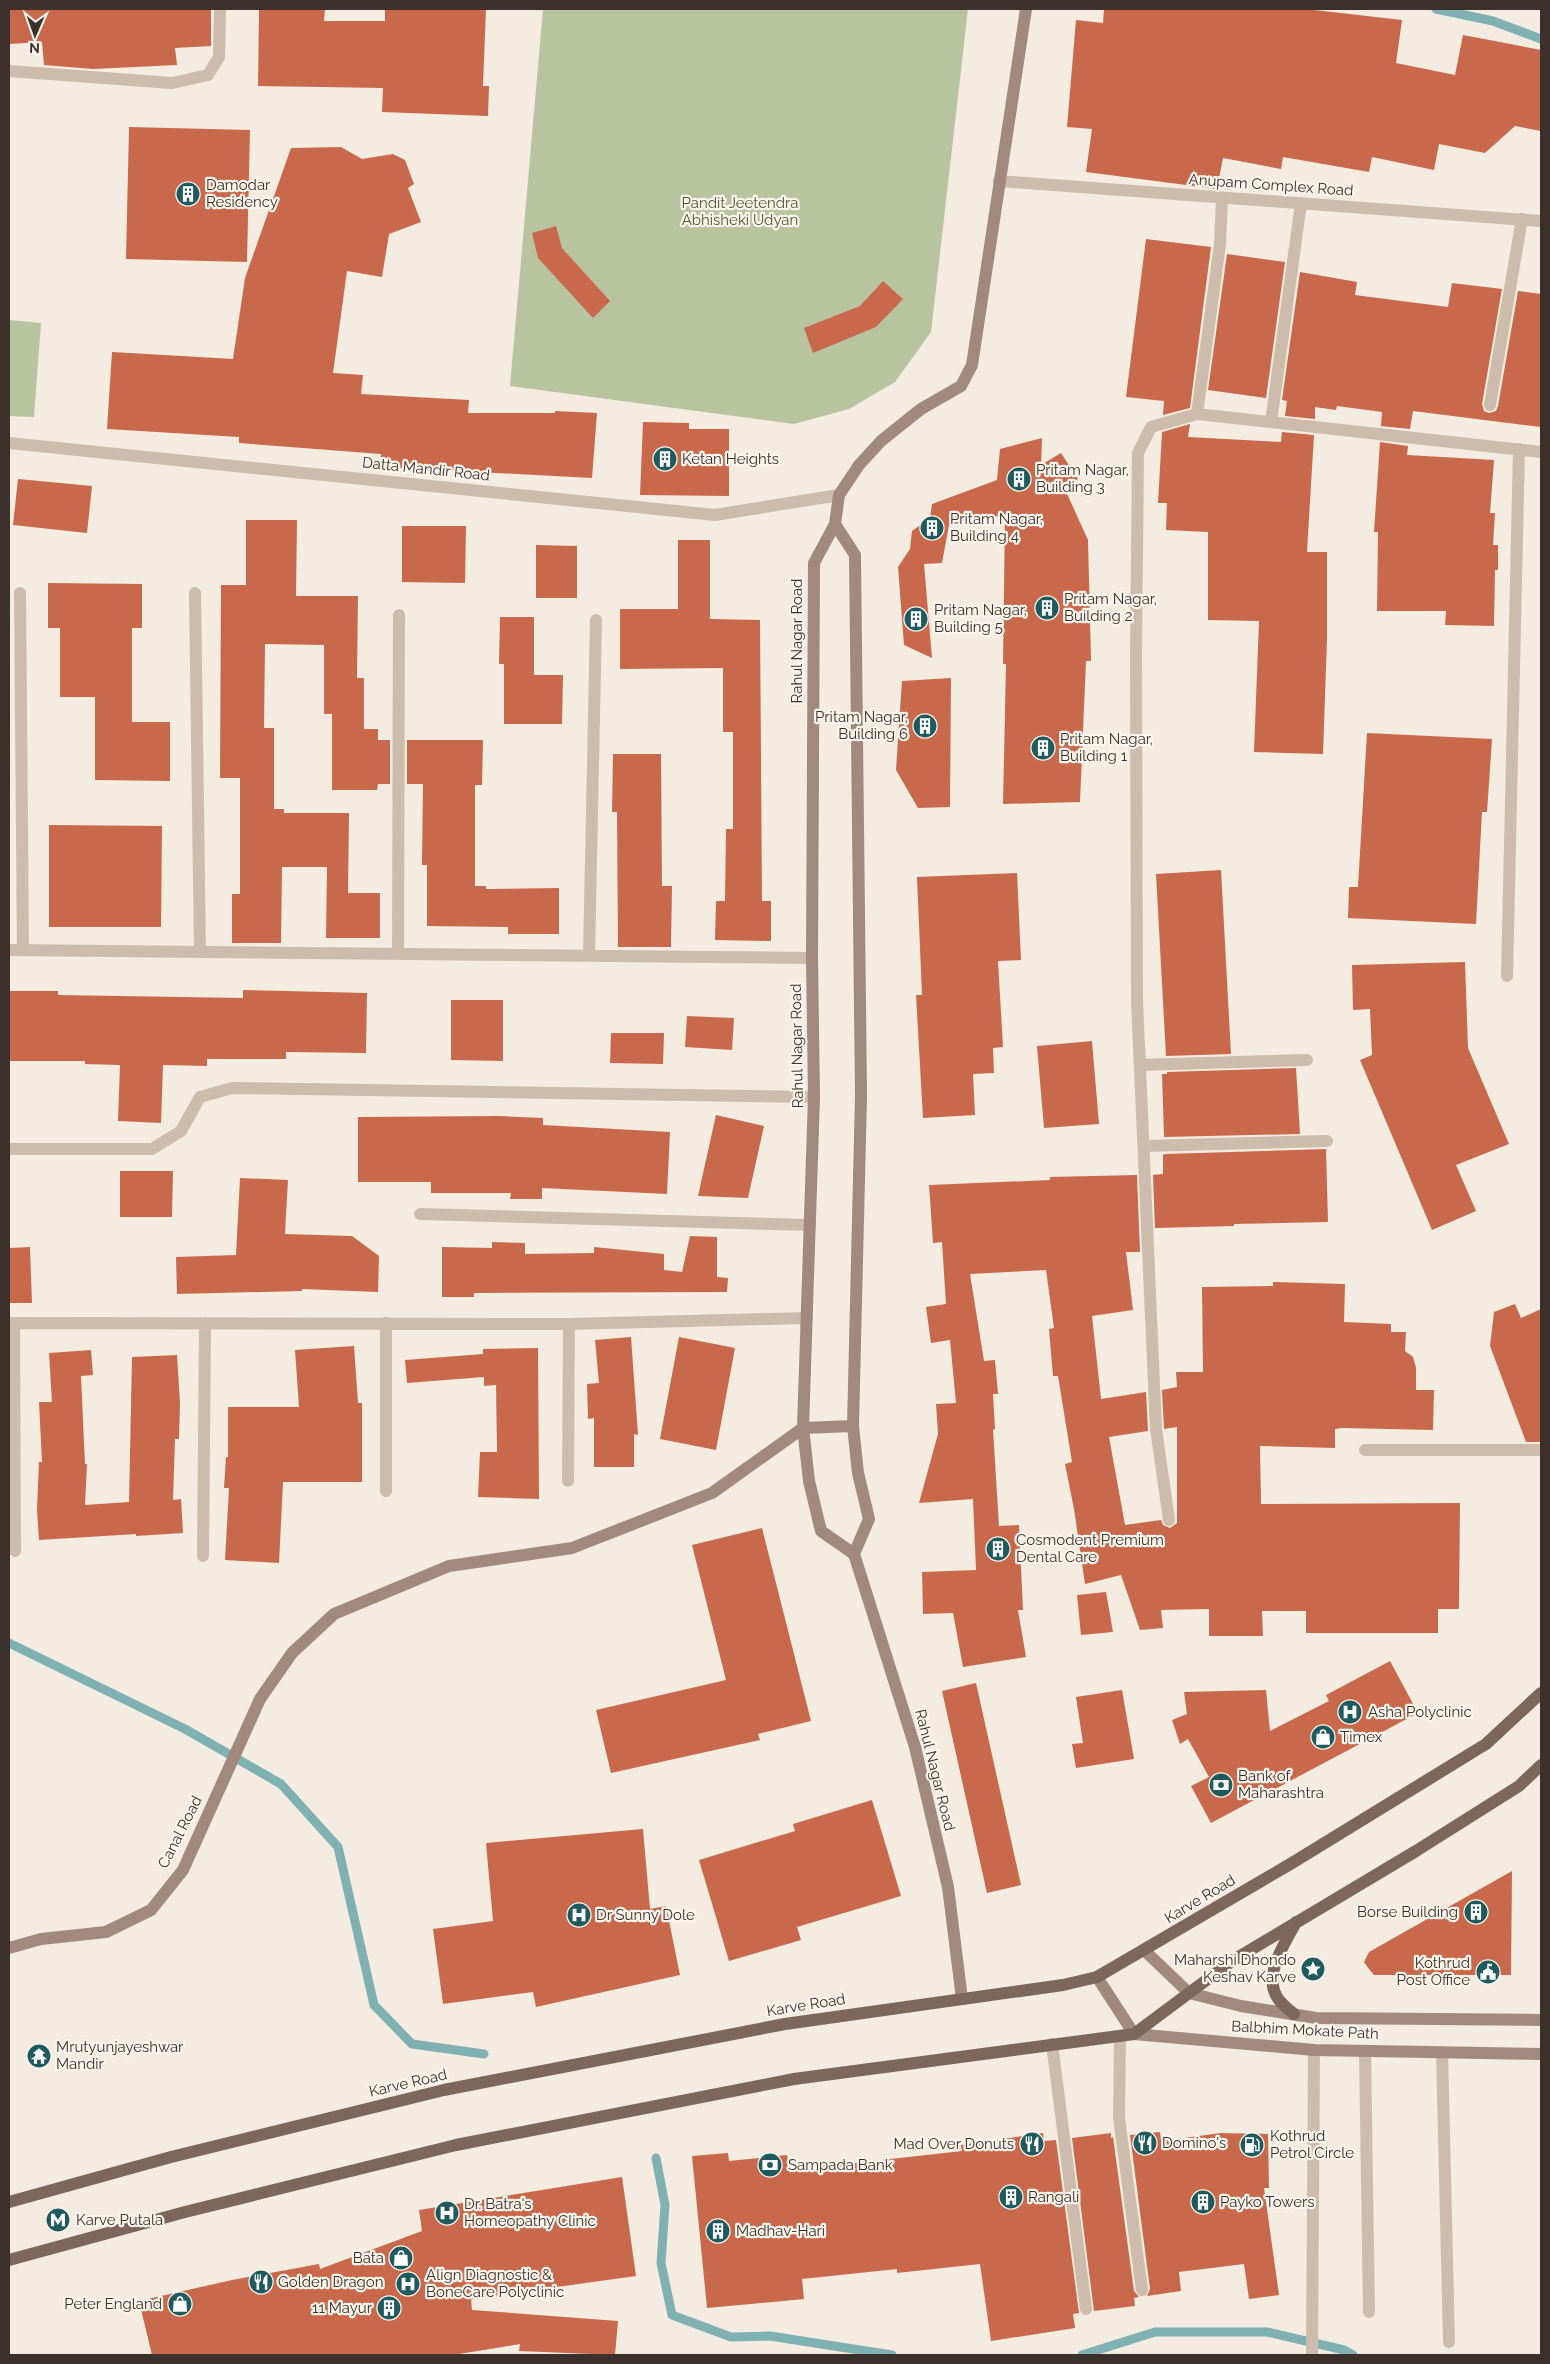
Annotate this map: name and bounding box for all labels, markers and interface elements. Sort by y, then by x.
north arrow [10,10,60,60]
text: N [29,40,40,56]
street label: Anupam Complex Road [1188,170,1354,200]
place label: Damodar Residency [206,176,278,211]
building icon: Damodar Residency [175,181,201,207]
park label: Pandit Jeetendra Abhisheki Udyan [681,194,799,229]
building icon: Ketan Heights [652,446,678,472]
place label: Ketan Heights [682,450,779,468]
street label: Datta Mandir Road [361,453,491,485]
place label: Pritam Nagar, Building 3 [1036,461,1129,496]
building icon: Pritam Nagar, Building 3 [1006,466,1032,492]
place label: Pritam Nagar, Building 4 [950,510,1043,545]
building icon: Pritam Nagar, Building 4 [919,515,945,541]
street label: Rahul Nagar Road [788,579,806,703]
place label: Pritam Nagar, Building 2 [1064,590,1157,625]
building icon: Pritam Nagar, Building 2 [1034,595,1060,621]
place label: Pritam Nagar, Building 5 [934,601,1027,636]
building icon: Pritam Nagar, Building 5 [903,606,929,632]
place label: Pritam Nagar, Building 6 [815,708,908,743]
building icon: Pritam Nagar, Building 6 [912,713,938,739]
place label: Pritam Nagar, Building 1 [1060,730,1153,765]
building icon: Pritam Nagar, Building 1 [1030,735,1056,761]
street label: Rahul Nagar Road [787,983,807,1109]
place label: Cosmodent Premium Dental Care [1016,1531,1164,1566]
building icon: Cosmodent Premium Dental Care [985,1536,1011,1562]
hospital icon: Asha Polyclinic [1337,1699,1363,1725]
place label: Asha Polyclinic [1368,1703,1472,1721]
street label: Rahul Nagar Road [911,1707,959,1833]
shop icon: Timex [1310,1724,1336,1750]
place label: Timex [1340,1728,1383,1746]
place label: Bank of Maharashtra [1238,1767,1324,1802]
bank icon: Bank of Maharashtra [1208,1772,1234,1798]
street label: Canal Road [154,1793,206,1871]
street label: Karve Road [1161,1871,1239,1927]
building icon: Borse Building [1463,1899,1489,1925]
hospital icon: Dr Sunny Dole [566,1902,592,1928]
place label: Borse Building [1357,1903,1458,1921]
place label: Dr Sunny Dole [596,1906,695,1924]
place label: Maharshi Dhondo Keshav Karve [1174,1951,1296,1986]
place label: Kothrud Post Office [1397,1954,1470,1989]
place icon: Maharshi Dhondo Keshav Karve [1300,1956,1326,1982]
public building icon: Kothrud Post Office [1475,1959,1501,1985]
street label: Karve Road [765,1990,847,2020]
street label: Balbhim Mokate Path [1231,2017,1379,2043]
place label: Mrutyunjayeshwar Mandir [56,2038,184,2073]
temple icon: Mrutyunjayeshwar Mandir [26,2043,52,2069]
street label: Karve Road [367,2065,449,2101]
place label: Kothrud Petrol Circle [1270,2127,1354,2162]
restaurant icon: Domino's [1132,2130,1158,2156]
restaurant icon: Mad Over Donuts [1019,2131,1045,2157]
fuel station icon: Kothrud Petrol Circle [1239,2132,1265,2158]
place label: Domino's [1162,2134,1226,2152]
place label: Mad Over Donuts [893,2135,1014,2153]
bank icon: Sampada Bank [757,2152,783,2178]
place label: Sampada Bank [788,2156,893,2174]
building icon: Rangali [998,2184,1024,2210]
place label: Rangali [1028,2188,1079,2206]
building icon: Payko Towers [1190,2189,1216,2215]
place label: Payko Towers [1220,2193,1315,2211]
place label: Dr. Batra's Homeopathy Clinic [464,2195,596,2230]
hospital icon: Dr. Batra's Homeopathy Clinic [434,2200,460,2226]
metro station icon: Karve Putala [45,2207,71,2233]
place label: Karve Putala [76,2211,163,2229]
building icon: Madhav-Hari [705,2218,731,2244]
place label: Madhav-Hari [736,2222,825,2240]
shop icon: Bata [388,2245,414,2271]
place label: Bata [353,2249,384,2267]
place label: Align Diagnostic & BoneCare Polyclinic [426,2266,564,2301]
restaurant icon: Golden Dragon [248,2269,274,2295]
hospital icon: Align Diagnostic & BoneCare Polyclinic [395,2271,421,2297]
place label: Golden Dragon [278,2273,384,2291]
shop icon: Peter England [167,2291,193,2317]
place label: Peter England [64,2295,162,2313]
building icon: 11 Mayur [376,2295,402,2321]
place label: 11 Mayur [312,2299,373,2317]

